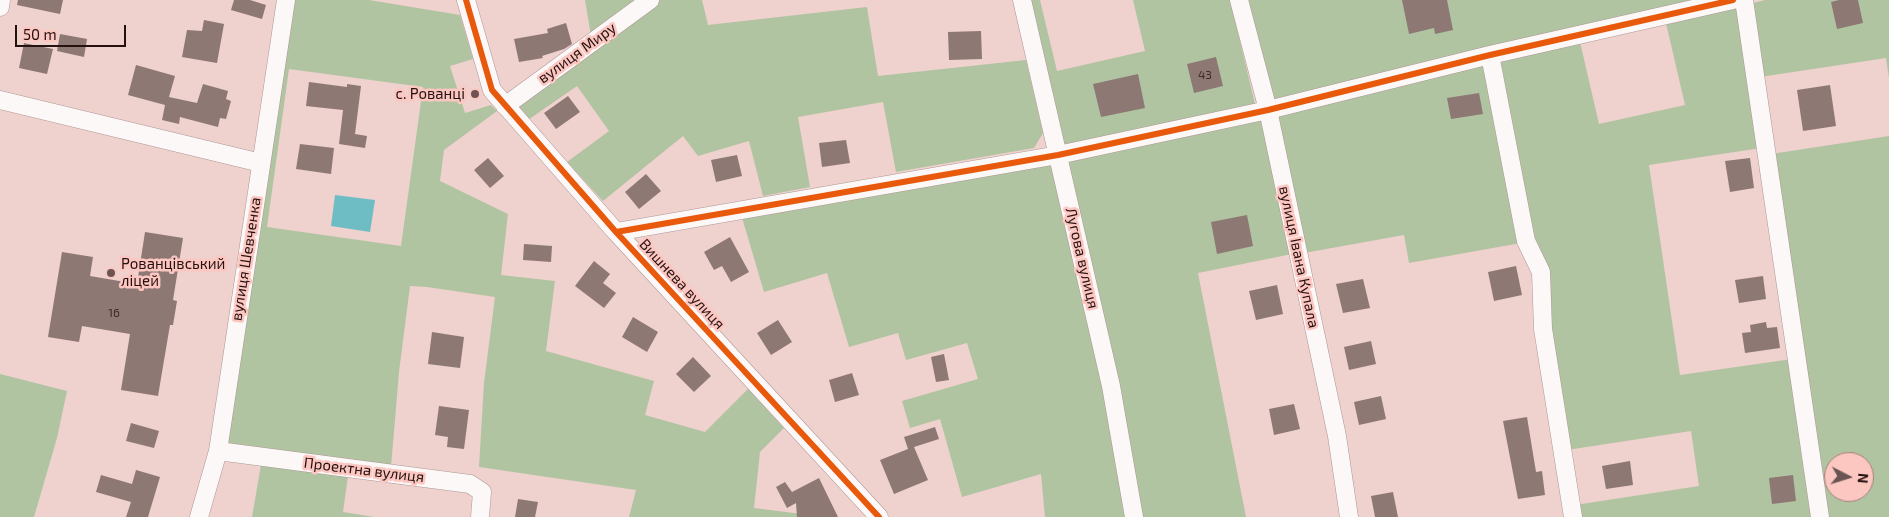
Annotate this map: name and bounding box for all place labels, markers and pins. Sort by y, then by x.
place label: с. Рованці [396,85,465,103]
marker: с. Рованці [469,88,481,100]
place label: Рованцівський ліцей [121,255,225,290]
marker: Рованцівський ліцей [105,267,117,279]

